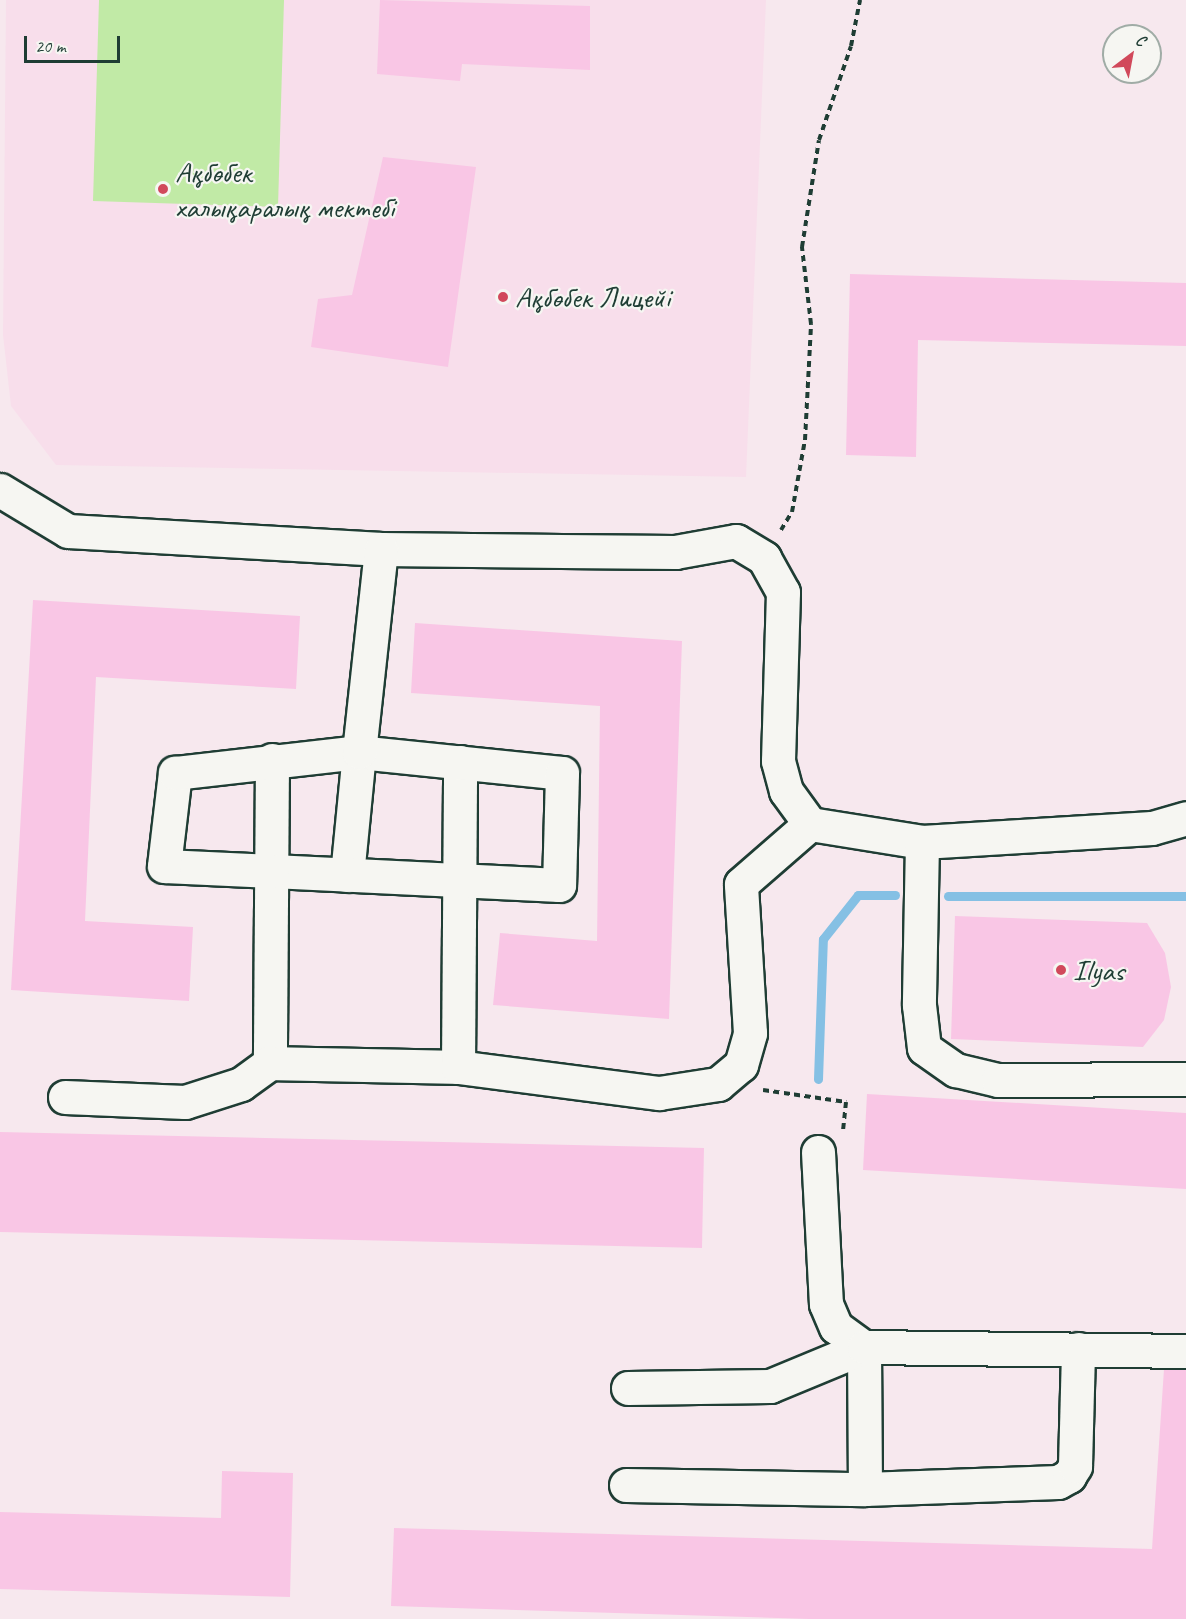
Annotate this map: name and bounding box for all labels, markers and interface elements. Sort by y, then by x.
scale bar [27,24,123,62]
north arrow [1102,24,1162,84]
text: С [1132,30,1149,51]
text: 20 m [35,35,66,57]
place label: Ақбөбек халықаралық мектебі [175,154,394,225]
marker: Ақбөбек халықаралық мектебі [156,182,170,196]
place label: Ақбөбек Лицейі [515,279,669,315]
marker: Ақбөбек Лицейі [496,290,510,304]
place label: Ilyas [1073,952,1124,988]
marker: Ilyas [1054,963,1068,977]

